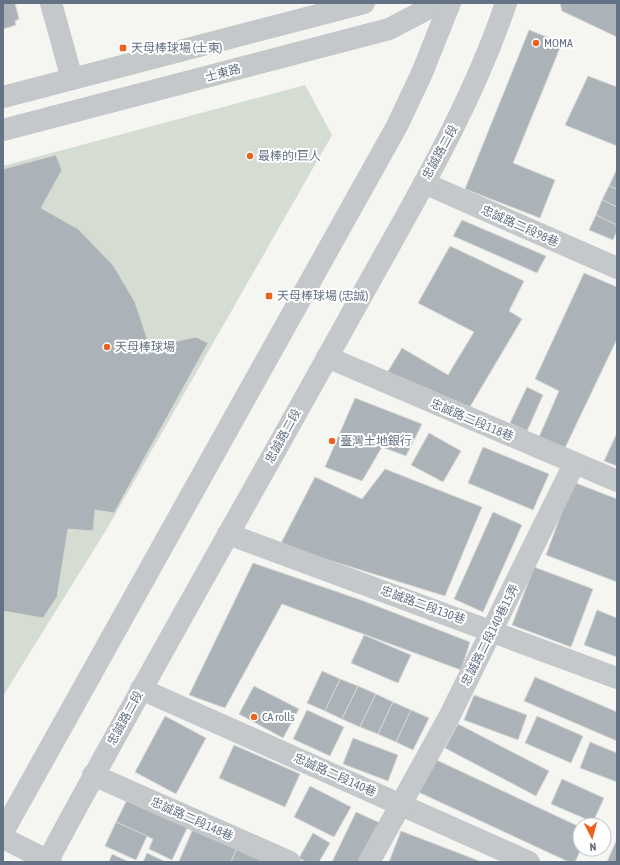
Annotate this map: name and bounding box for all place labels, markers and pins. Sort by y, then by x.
place label: MOMA [544,36,573,50]
marker: MOMA [531,38,541,48]
place label: 天母棒球場 (士東) [131,41,223,55]
marker: 天母棒球場 (士東) [118,43,128,53]
place label: 最棒的!巨人 [258,149,321,163]
marker: 最棒的!巨人 [245,151,255,161]
place label: 天母棒球場 (忠誠) [277,289,369,303]
marker: 天母棒球場 (忠誠) [264,291,274,301]
place label: 天母棒球場 [115,340,175,354]
marker: 天母棒球場 [102,342,112,352]
place label: 臺灣土地銀行 [340,434,412,448]
marker: 臺灣土地銀行 [327,436,337,446]
place label: CA rolls [262,710,295,724]
marker: CA rolls [249,712,259,722]

